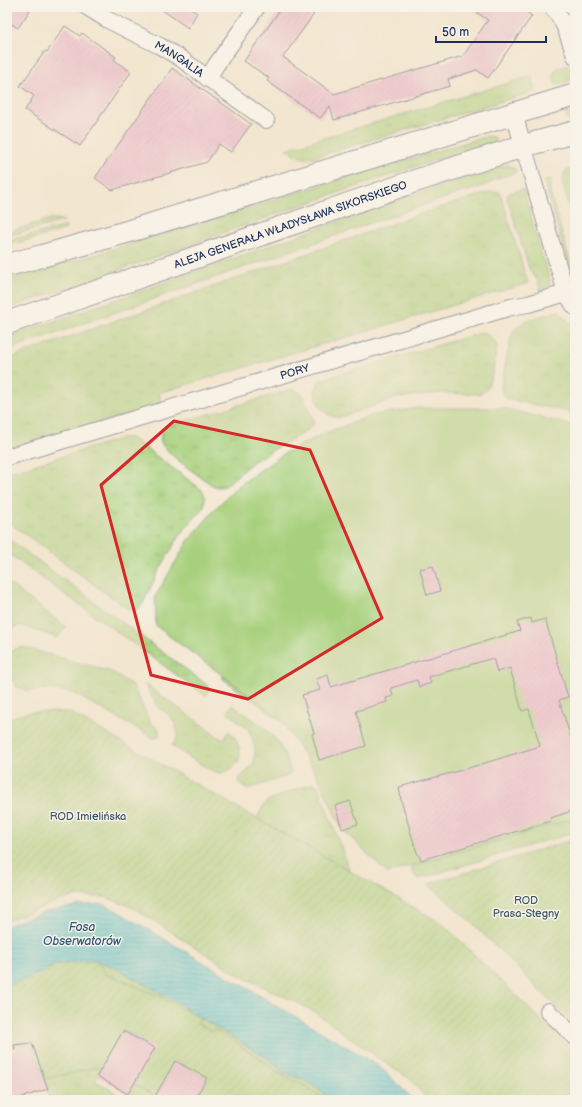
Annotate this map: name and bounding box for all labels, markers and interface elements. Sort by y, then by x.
scale bar [436,18,546,44]
text: 50 m [442,25,469,40]
street label: MANGALIA [152,38,206,80]
street label: ALEJA GENERAŁA WŁADYSŁAWA SIKORSKIEGO [172,178,409,271]
street label: PORY [279,361,311,382]
park label: ROD Imielińska [50,810,126,823]
park label: ROD Prasa-Stegny [493,894,559,920]
water label: Fosa Obserwatorów [43,920,122,949]

